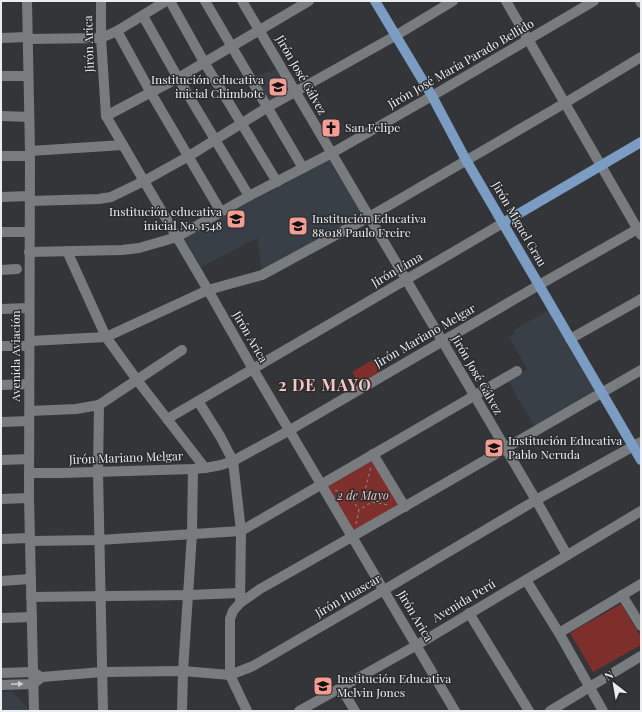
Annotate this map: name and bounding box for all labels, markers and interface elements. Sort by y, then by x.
street label: Jirón José María Parado Bellido [384,14,537,112]
street label: Jirón Arica [79,15,97,74]
street label: Jirón José Gálvez [272,31,331,117]
place label: Institución educativa inicial Chimbote [151,71,264,101]
school or university icon: Institución educativa inicial Chimbote [267,76,289,98]
church icon: San Felipe [320,117,342,139]
place label: San Felipe [345,119,400,135]
street label: Jirón Miguel Grau [489,177,551,269]
place label: Institución educativa inicial No. 1548 [109,203,222,233]
school or university icon: Institución educativa inicial No. 1548 [225,208,247,230]
place label: Institución Educativa 88018 Paulo Freire [312,210,426,240]
school or university icon: Institución Educativa 88018 Paulo Freire [287,215,309,237]
street label: Jirón Lima [367,248,425,291]
street label: Jirón Mariano Melgar [370,299,479,371]
street label: Jirón Arica [229,307,272,365]
street label: Avenida Aviación [7,310,23,403]
street label: Jirón José Gálvez [448,331,507,417]
district label: 2 DE MAYO [278,374,372,395]
place label: Institución Educativa Pablo Neruda [508,432,622,462]
school or university icon: Institución Educativa Pablo Neruda [483,437,505,459]
street label: Jirón Mariano Melgar [68,447,184,467]
park label: 2 de Mayo [336,487,389,503]
street label: Jirón Huascar [311,569,384,621]
street label: Avenida Perú [428,575,498,626]
street label: Jirón Arica [394,586,437,644]
north arrow [594,664,634,704]
text: N [601,666,616,683]
place label: Institución Educativa Melvin Jones [337,670,451,700]
school or university icon: Institución Educativa Melvin Jones [312,675,334,697]
one-way arrow [11,681,23,688]

